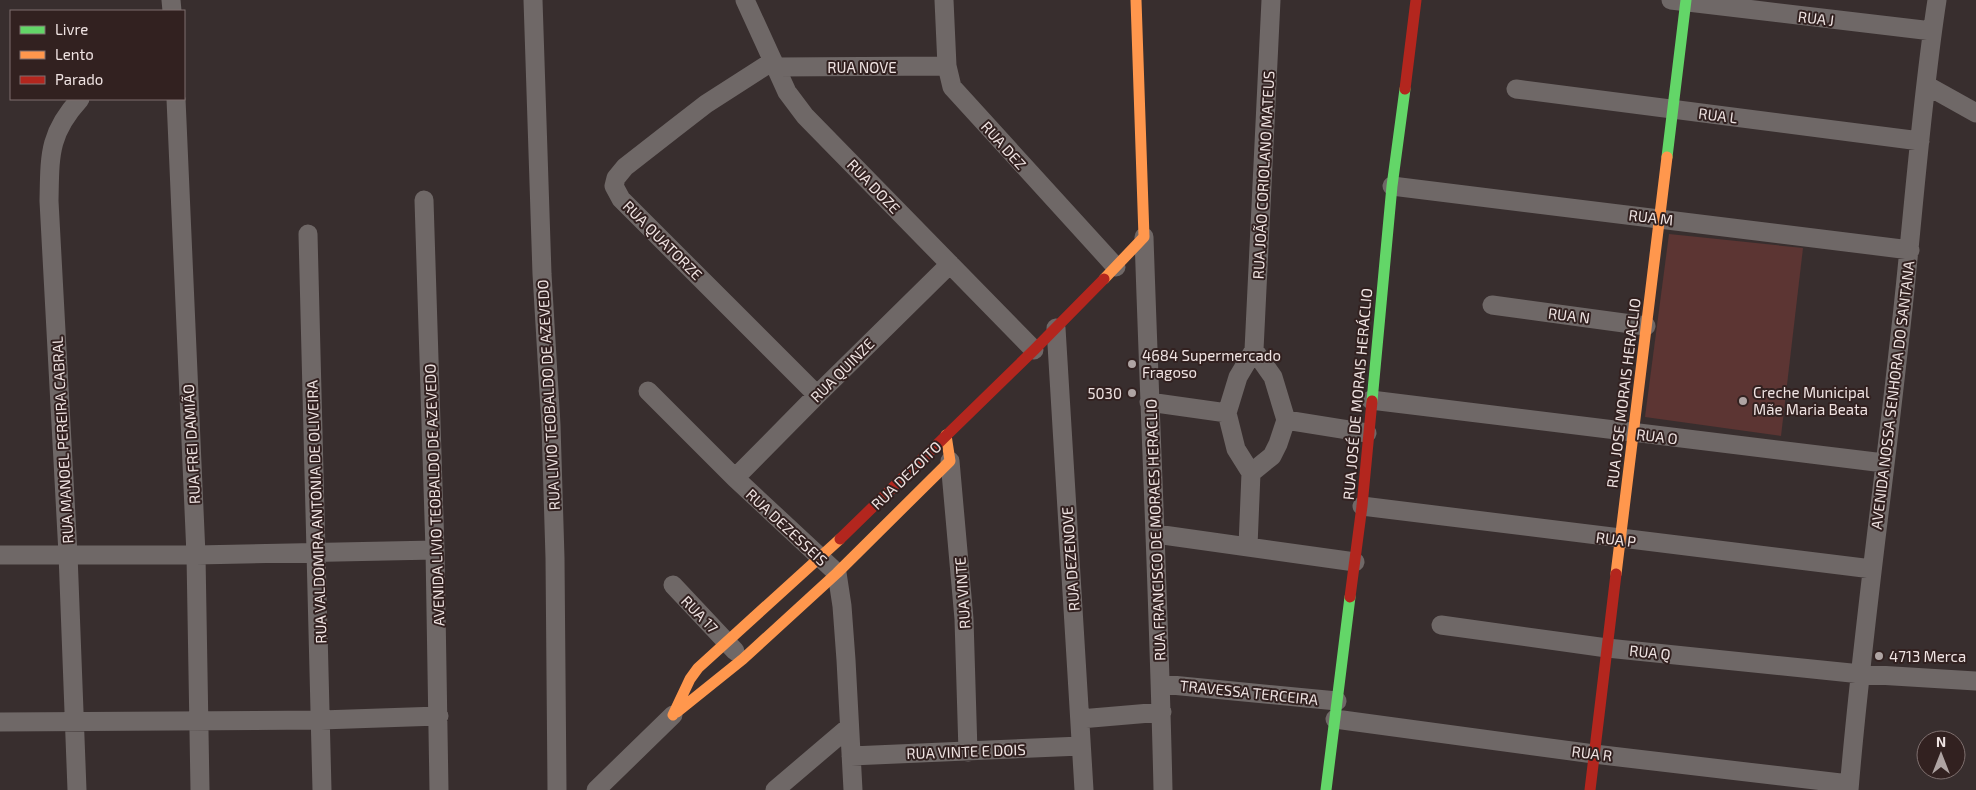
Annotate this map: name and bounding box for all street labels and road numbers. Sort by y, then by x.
street label: RUA J [1797,7,1835,29]
street label: RUA NOVE [827,58,897,76]
street label: RUA JOÃO CORIOLANO MATEUS [1249,70,1277,280]
street label: RUA L [1697,104,1739,126]
street label: RUA DEZ [978,117,1030,173]
street label: RUA DOZE [844,155,904,217]
street label: RUA QUATORZE [619,197,706,284]
street label: RUA M [1628,205,1674,229]
street label: AVENIDA NOSSA SENHORA DO SANTANA [1867,259,1917,530]
street label: RUA LIVIO TEOBALDO DE AZEVEDO [533,279,563,511]
street label: RUA JOSÉ DE MORAIS HERÁCLIO [1339,287,1375,501]
street label: RUA JOSE MORAIS HERACLIO [1602,297,1644,489]
street label: RUA N [1547,304,1591,326]
street label: RUA QUINZE [806,334,878,406]
street label: RUA MANOEL PEREIRA CABRAL [48,336,76,544]
street label: AVENIDA LIVIO TEOBALDO DE AZEVEDO [420,363,448,627]
street label: RUA VALDOMIRA ANTONIA DE OLIVEIRA [302,379,330,644]
street label: RUA FREI DAMIÃO [179,384,203,504]
street label: RUA FRANCISCO DE MORAES HERACLIO [1141,399,1169,661]
street label: RUA O [1635,425,1679,447]
street label: RUA DEZOITO [867,437,945,513]
street label: RUA DEZESSEIS [743,485,831,569]
street label: RUA DEZENOVE [1057,506,1083,612]
street label: RUA P [1595,528,1637,550]
street label: RUA VINTE [951,556,973,630]
street label: RUA 17 [678,592,722,637]
street label: RUA Q [1628,641,1672,664]
street label: TRAVESSA TERCEIRA [1179,676,1320,708]
street label: RUA VINTE E DOIS [906,740,1026,762]
street label: RUA R [1571,742,1613,764]

